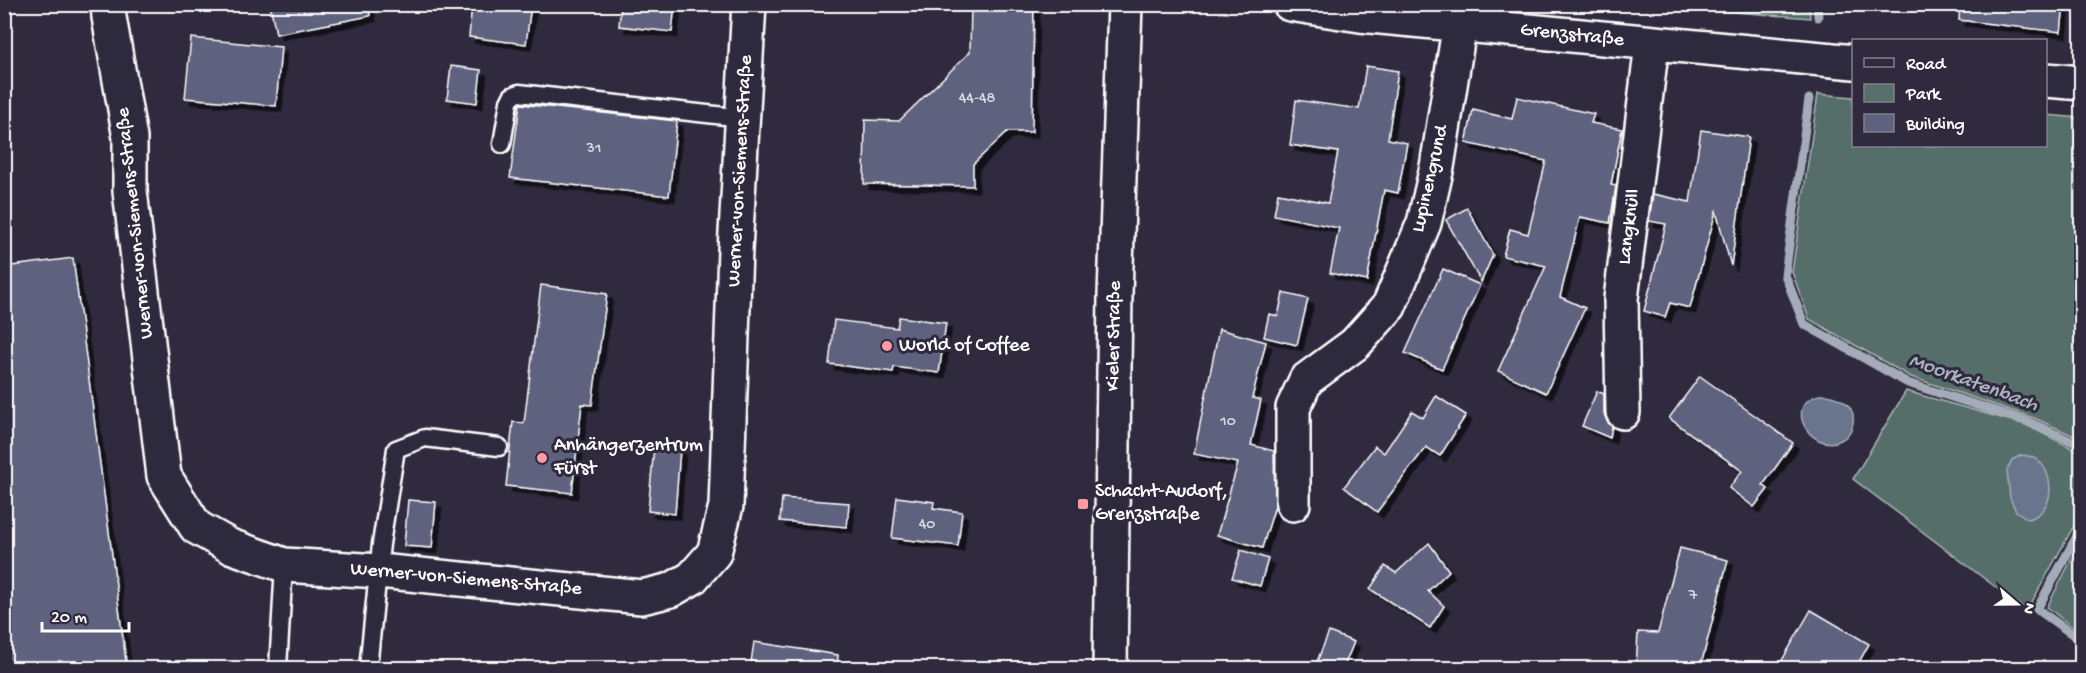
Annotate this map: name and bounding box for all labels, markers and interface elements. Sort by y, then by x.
street label: Grenzstraße [1519,19,1626,53]
legend [1852,39,2047,147]
street label: Werner-von-Siemens-Straße [723,54,759,288]
text: Road [1906,55,1947,76]
text: Park [1905,85,1942,106]
house number: 44-48 [959,90,995,109]
street label: Werner-von-Siemens-Straße [112,106,160,340]
text: Building [1905,115,1965,136]
street label: Lupinengrund [1408,121,1455,235]
house number: 31 [586,140,601,159]
street label: Langknüll [1614,188,1646,266]
street label: Kieler Straße [1103,280,1127,391]
place label: World of Coffee [899,335,1030,358]
marker: World of Coffee [880,339,894,353]
water label: Moorkatenbach [1905,349,2042,419]
house number: 10 [1219,413,1236,432]
place label: Anhängerzentrum Fürst [553,435,703,481]
marker: Anhängerzentrum Fürst [535,451,549,465]
place label: Schacht-Audorf, Grenzstraße [1095,481,1228,527]
marker: Schacht-Audorf, Grenzstraße [1076,497,1090,511]
house number: 40 [919,516,935,535]
street label: Werner-von-Siemens-Straße [349,558,583,602]
north arrow [1987,574,2047,634]
house number: 7 [1688,587,1698,606]
scale bar [42,595,129,633]
text: N [2017,600,2039,617]
text: 20 m [51,608,87,629]

